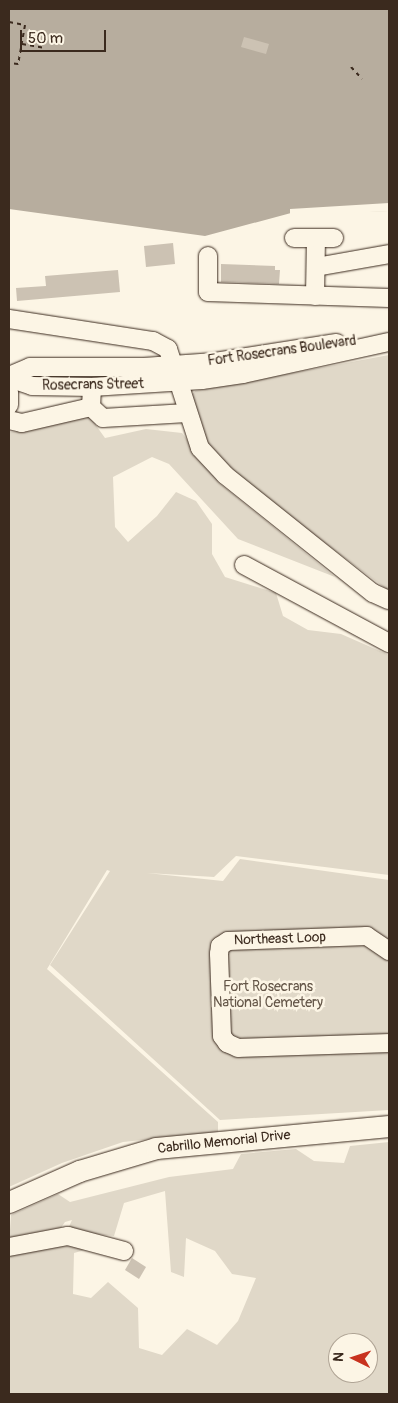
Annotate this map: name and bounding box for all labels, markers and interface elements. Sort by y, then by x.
scale bar [22,20,109,52]
text: 50 m [28,29,63,48]
street label: Fort Rosecrans Boulevard [207,332,357,370]
street label: Rosecrans Street [42,376,144,394]
street label: Northeast Loop [234,929,326,949]
park label: Fort Rosecrans National Cemetery [213,979,323,1012]
street label: Cabrillo Memorial Drive [157,1127,291,1157]
north arrow [328,1333,378,1383]
text: N [330,1352,347,1362]

